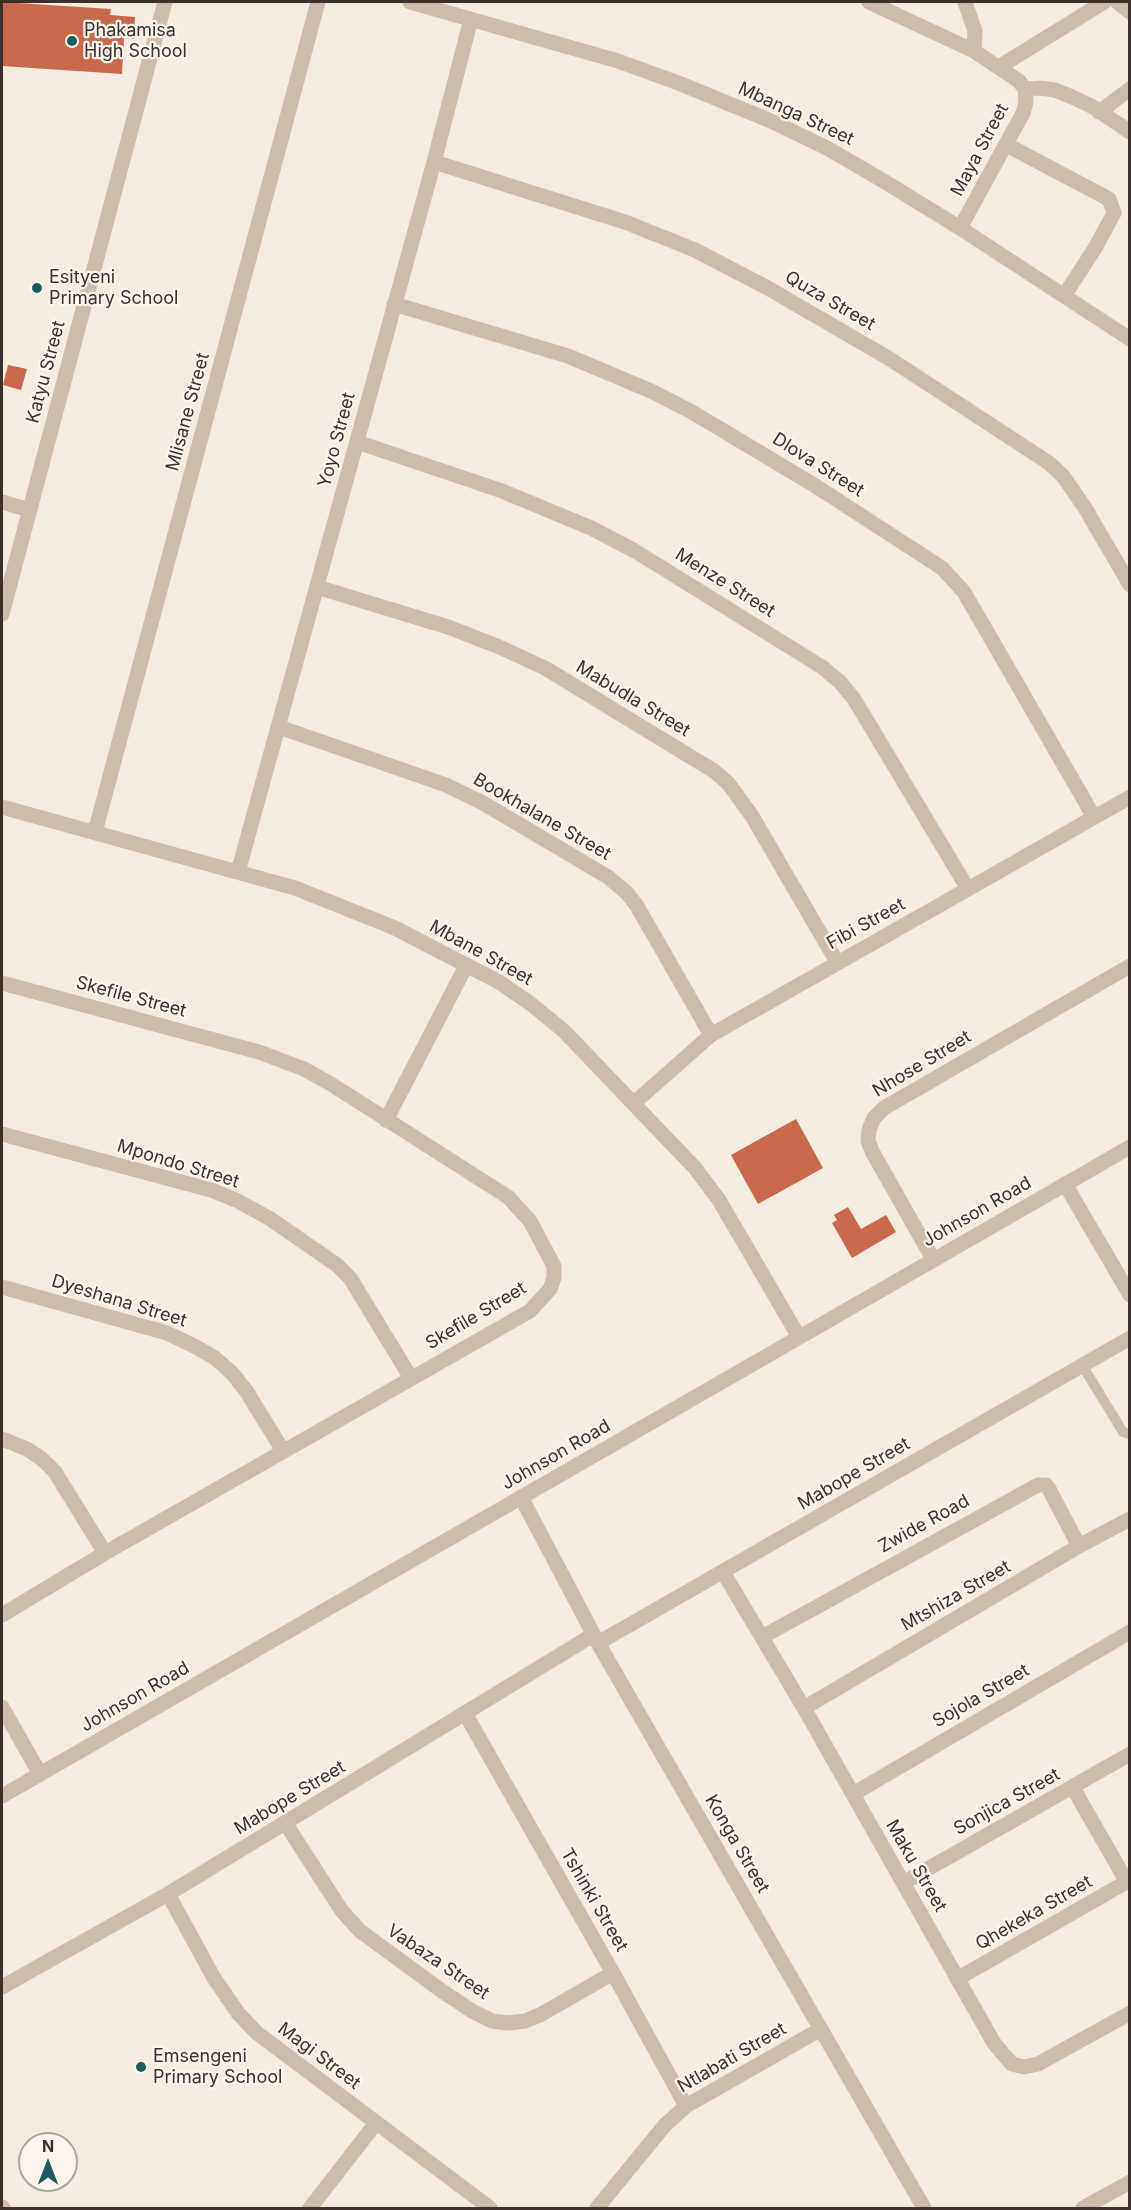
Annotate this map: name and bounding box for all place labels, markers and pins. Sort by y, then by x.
place label: Phakamisa High School [84,20,187,63]
marker: Phakamisa High School [65,34,79,48]
place label: Esityeni Primary School [49,267,178,310]
marker: Esityeni Primary School [30,281,44,295]
place label: Emsengeni Primary School [153,2046,282,2088]
marker: Emsengeni Primary School [134,2060,148,2074]

